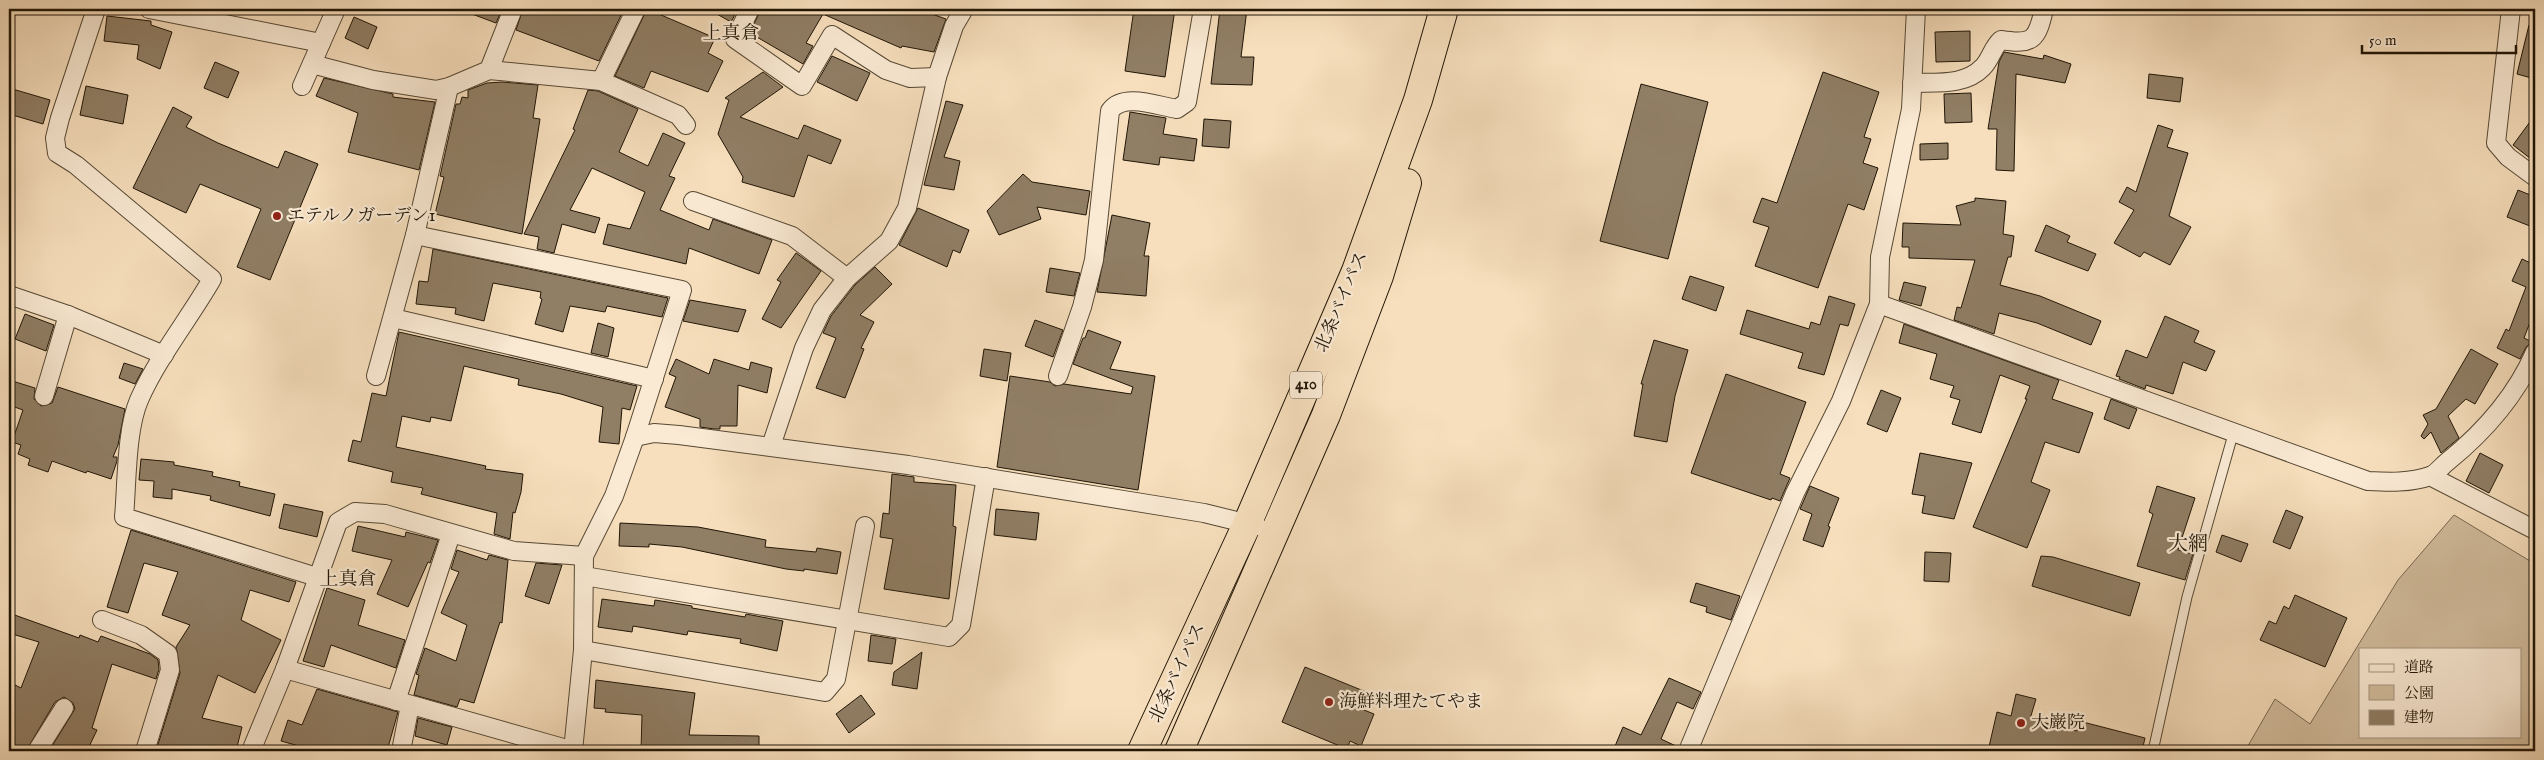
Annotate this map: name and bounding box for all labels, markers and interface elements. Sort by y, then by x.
district label: 上真倉 [702,22,760,46]
scale bar [2362,22,2515,54]
text: 50 m [2369,31,2397,50]
place label: エテルノガーデン1 [287,205,436,228]
marker: エテルノガーデン1 [271,210,283,222]
street label: 北条バイパス [1310,248,1374,356]
road number: 410 [1290,372,1322,398]
district label: 大網 [2168,532,2208,557]
district label: 上真倉 [319,568,377,592]
street label: 北条バイパス [1145,619,1211,727]
legend [2359,648,2522,738]
text: 道路 [2404,658,2434,677]
text: 公園 [2404,684,2434,703]
place label: 海鮮料理たてやま [1339,691,1483,714]
marker: 海鮮料理たてやま [1323,696,1335,708]
text: 建物 [2404,708,2434,727]
place label: 大巌院 [2031,712,2085,735]
marker: 大巌院 [2015,717,2027,729]

